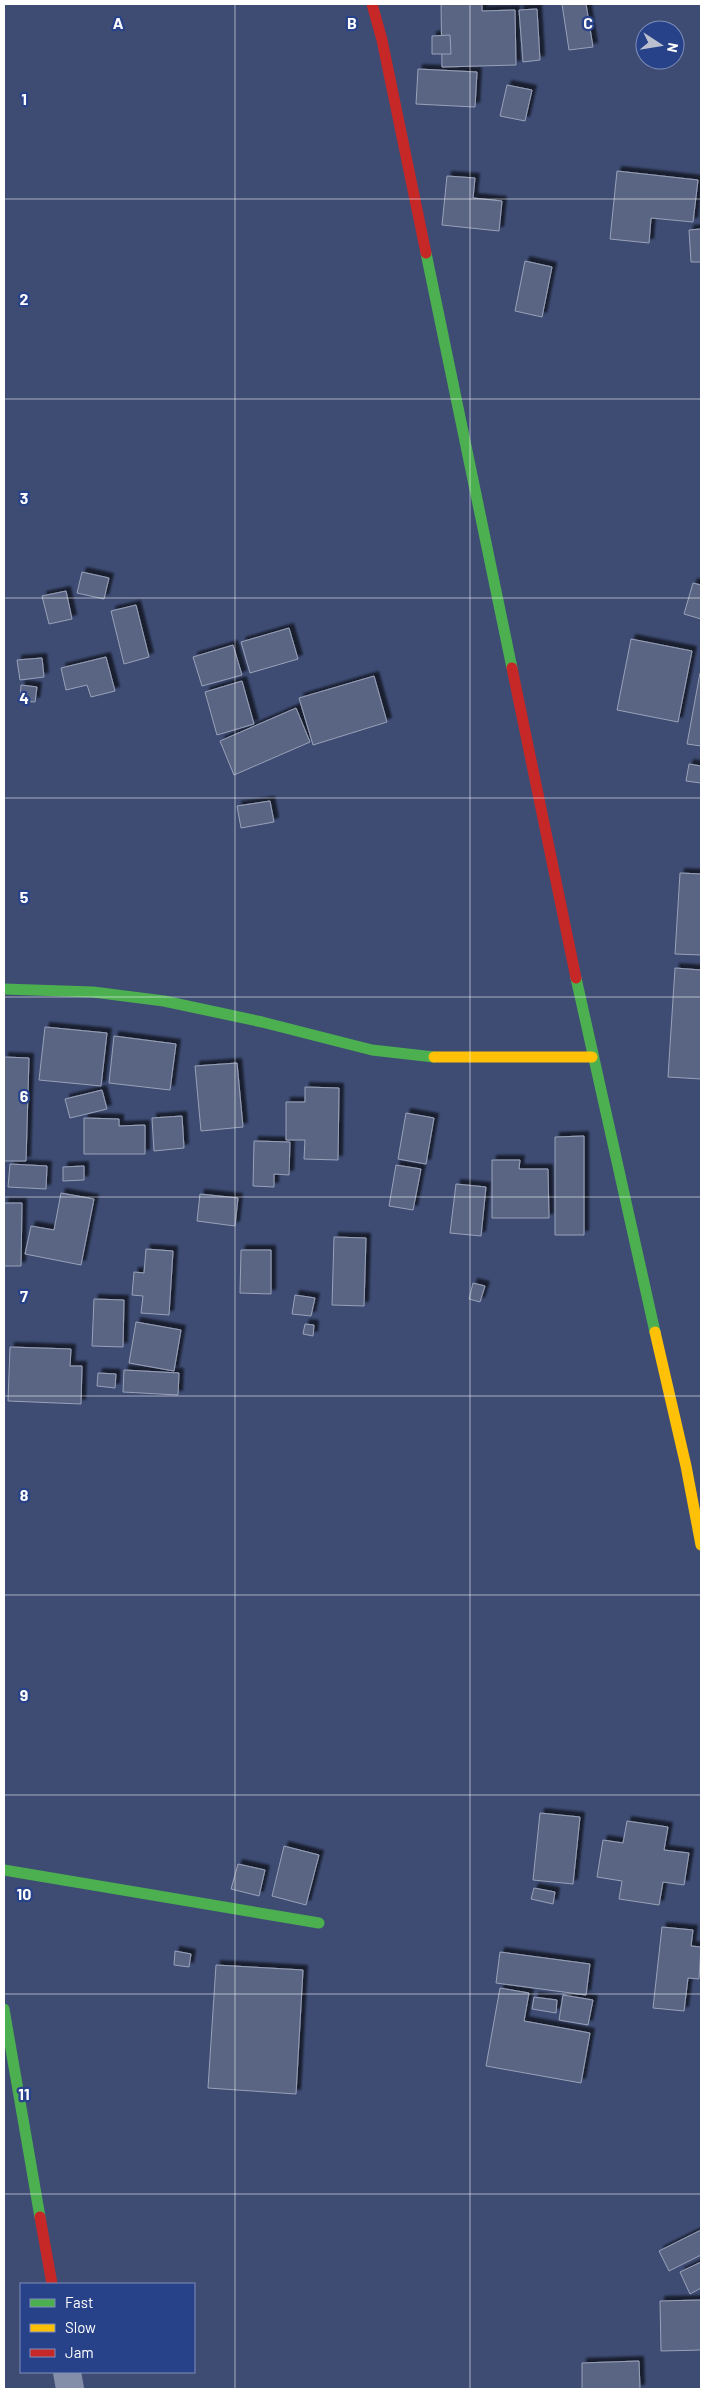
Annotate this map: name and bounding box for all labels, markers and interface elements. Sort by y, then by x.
text: A [113,13,124,32]
text: B [347,13,357,32]
text: C [583,13,593,32]
north arrow [635,20,685,70]
text: N [664,41,682,54]
text: 1 [21,89,27,108]
text: 2 [20,289,29,308]
text: 3 [20,488,28,507]
text: 4 [19,688,29,707]
text: 5 [20,887,29,906]
text: 6 [20,1086,29,1105]
text: 7 [20,1286,28,1305]
text: 8 [20,1485,29,1504]
text: 9 [20,1685,28,1704]
text: 10 [17,1884,31,1903]
text: 11 [18,2084,30,2103]
legend [20,2283,195,2373]
text: Fast [65,2293,93,2311]
text: Slow [65,2318,96,2336]
text: Jam [65,2343,94,2361]

